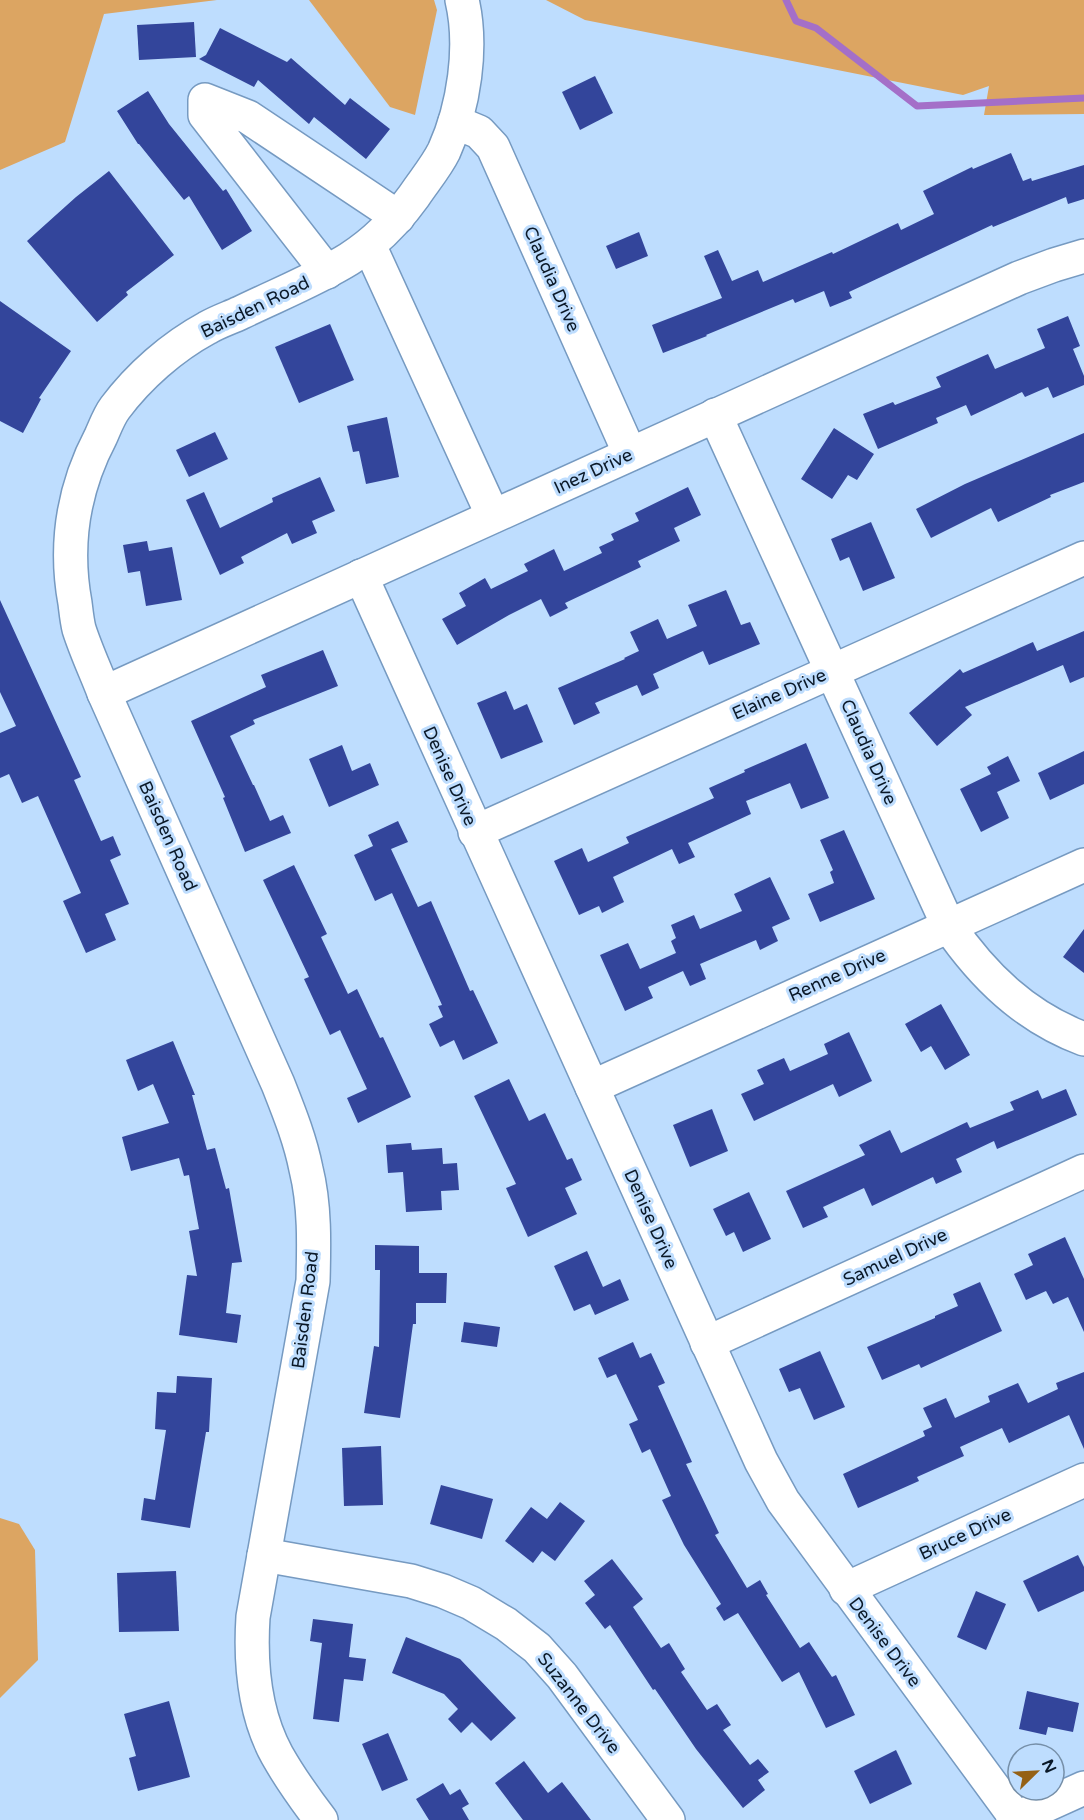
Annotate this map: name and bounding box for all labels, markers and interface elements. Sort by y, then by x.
street label: Claudia Drive [519,223,585,335]
street label: Baisden Road [197,271,313,343]
street label: Inez Drive [550,443,636,499]
street label: Elaine Drive [729,663,829,725]
street label: Claudia Drive [836,696,902,808]
street label: Denise Drive [418,723,482,829]
street label: Baisden Road [134,778,202,894]
street label: Renne Drive [785,944,889,1006]
street label: Denise Drive [619,1166,683,1272]
street label: Samuel Drive [839,1223,951,1291]
street label: Baisden Road [287,1250,323,1370]
street label: Bruce Drive [916,1503,1014,1565]
street label: Denise Drive [844,1593,926,1691]
street label: Suzanne Drive [533,1648,625,1758]
north arrow [1006,1742,1066,1802]
text: N [1037,1756,1061,1776]

